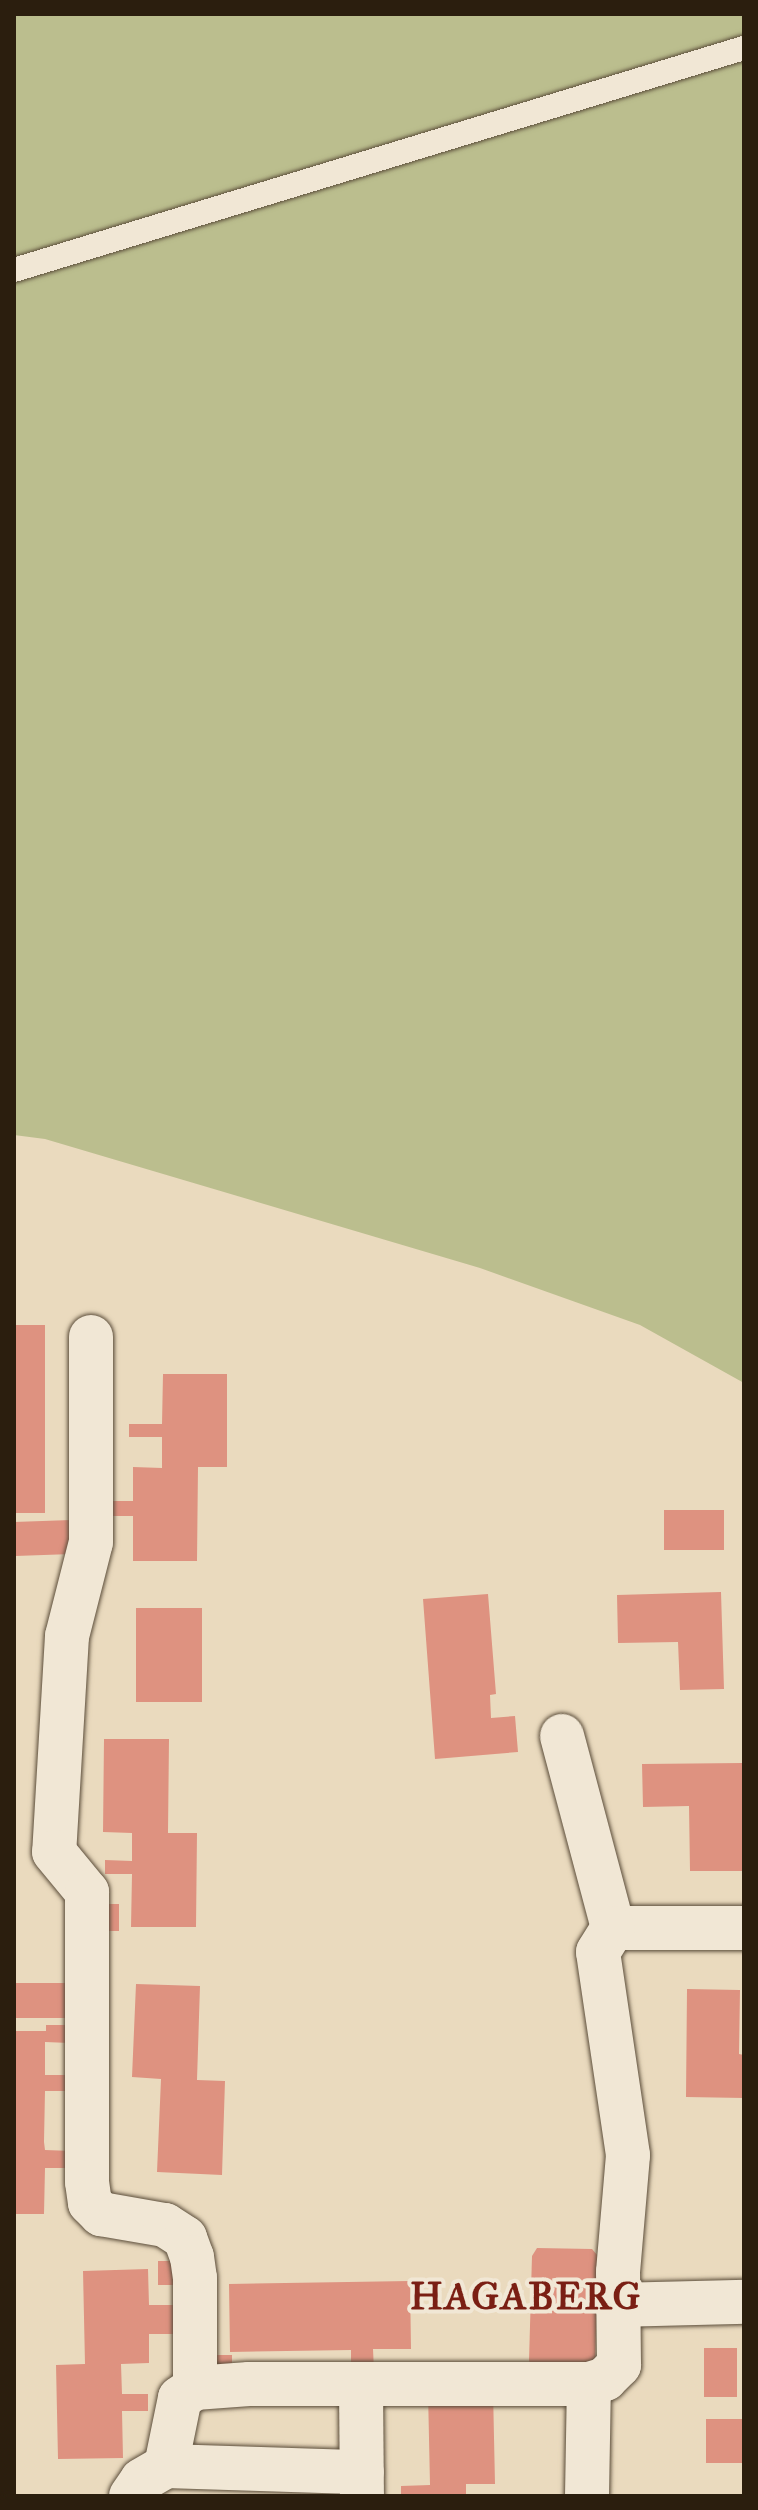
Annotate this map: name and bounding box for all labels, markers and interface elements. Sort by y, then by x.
district label: HAGABERG [410,2274,642,2320]

